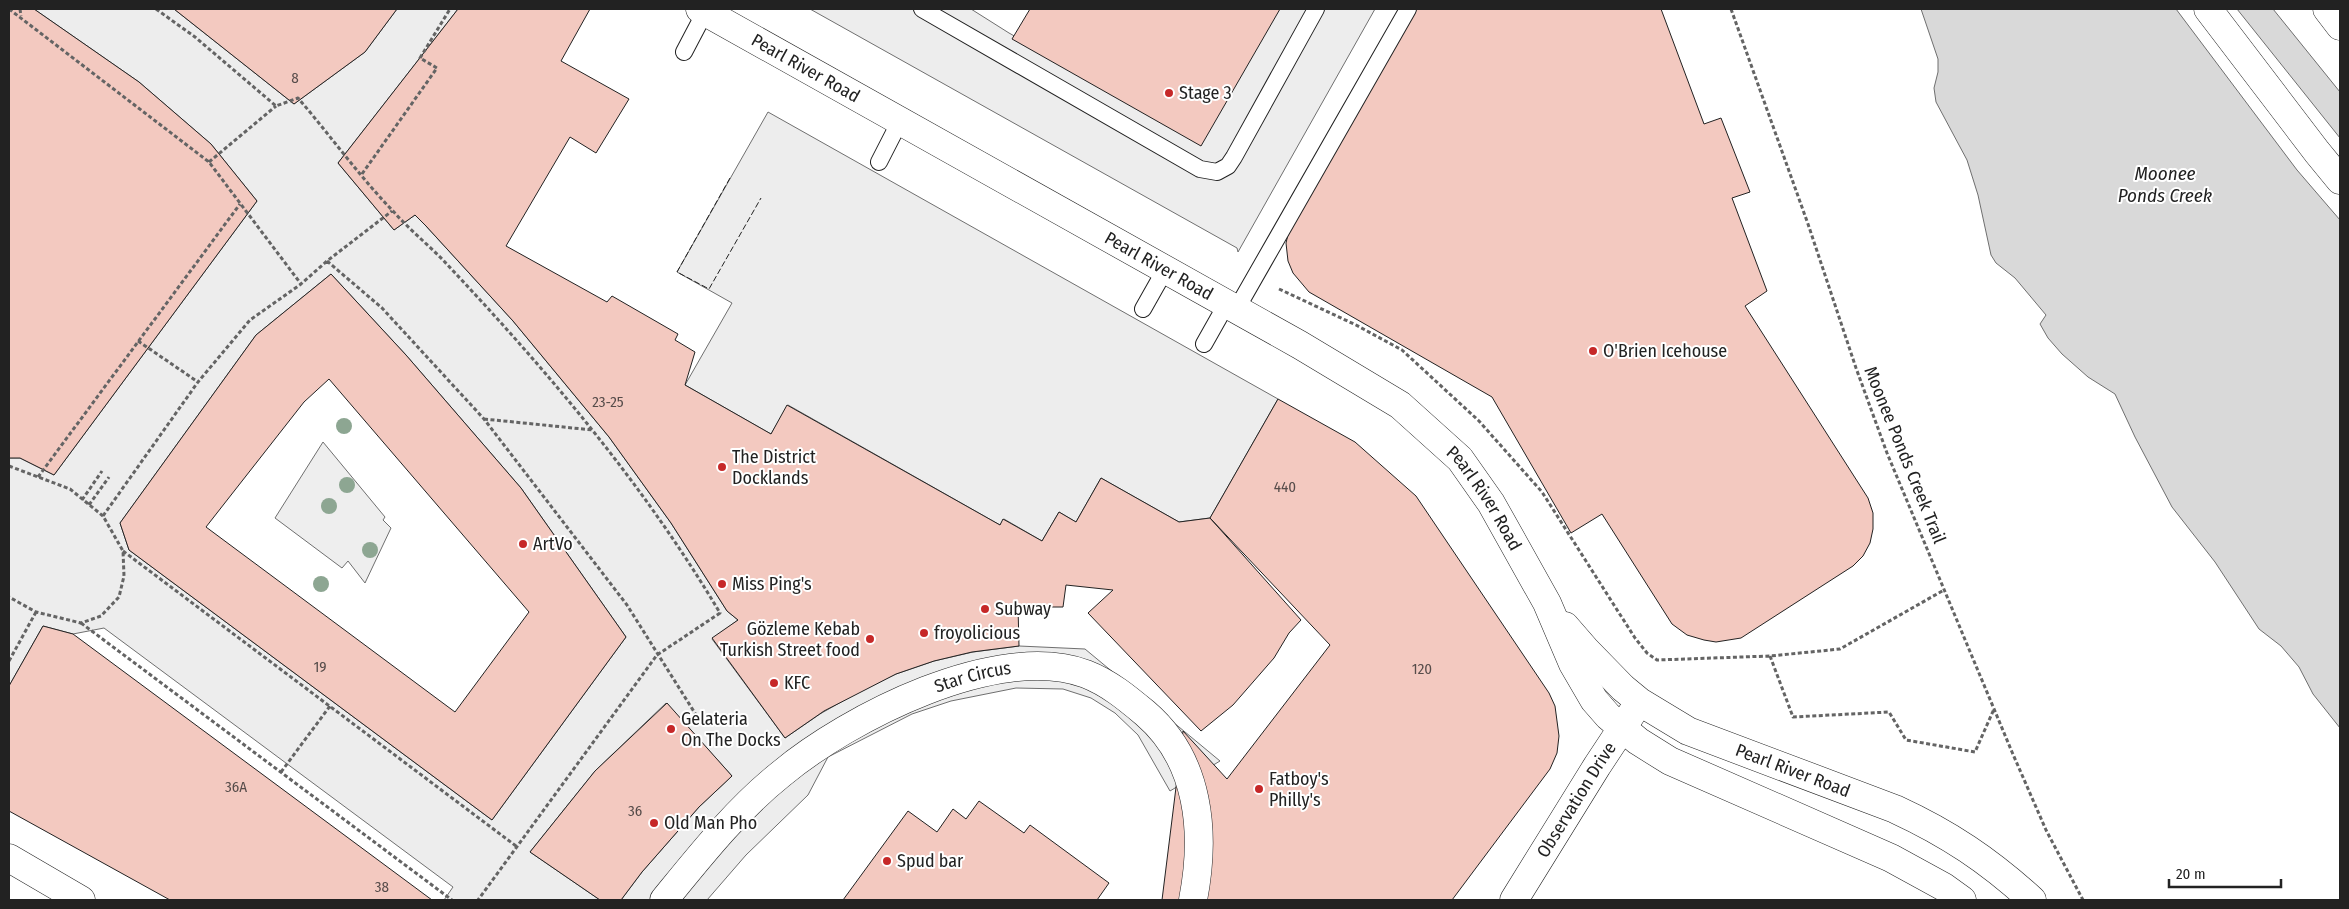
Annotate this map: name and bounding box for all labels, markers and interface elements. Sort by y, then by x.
street label: Pearl River Road [747,29,864,107]
house number: 8 [291,69,299,87]
place label: Stage 3 [1179,82,1232,104]
marker: Stage 3 [1163,87,1175,99]
water label: Moonee Ponds Creek [2118,162,2212,207]
street label: Pearl River Road [1101,227,1217,305]
place label: O'Brien Icehouse [1603,340,1727,362]
marker: O'Brien Icehouse [1587,345,1599,357]
street label: Moonee Ponds Creek Trail [1859,363,1951,547]
house number: 23-25 [592,393,624,411]
street label: Pearl River Road [1442,441,1526,554]
place label: The District Docklands [732,446,816,489]
marker: The District Docklands [716,461,728,473]
house number: 440 [1274,478,1296,496]
place label: ArtVo [533,533,573,555]
marker: ArtVo [517,538,529,550]
place label: Miss Ping's [732,573,812,595]
marker: Miss Ping's [716,578,728,590]
place label: Subway [995,598,1051,620]
marker: Subway [979,603,991,615]
place label: Gözleme Kebab Turkish Street food [720,618,860,661]
place label: froyolicious [934,622,1021,644]
marker: froyolicious [918,627,930,639]
marker: Gözleme Kebab Turkish Street food [864,633,876,645]
street label: Star Circus [931,657,1013,697]
house number: 19 [313,658,327,676]
house number: 120 [1412,660,1432,678]
place label: KFC [784,672,810,694]
marker: KFC [768,677,780,689]
place label: Gelateria On The Docks [681,708,781,751]
marker: Gelateria On The Docks [665,723,677,735]
street label: Observation Drive [1532,738,1621,862]
street label: Pearl River Road [1732,739,1853,802]
place label: Fatboy's Philly's [1269,768,1329,811]
house number: 36A [225,778,247,796]
marker: Fatboy's Philly's [1253,783,1265,795]
house number: 36 [628,802,642,820]
place label: Old Man Pho [664,812,757,834]
marker: Old Man Pho [648,817,660,829]
place label: Spud bar [897,850,964,872]
marker: Spud bar [881,855,893,867]
scale bar [2169,856,2282,888]
text: 20 m [2176,865,2206,883]
house number: 38 [375,878,389,896]

